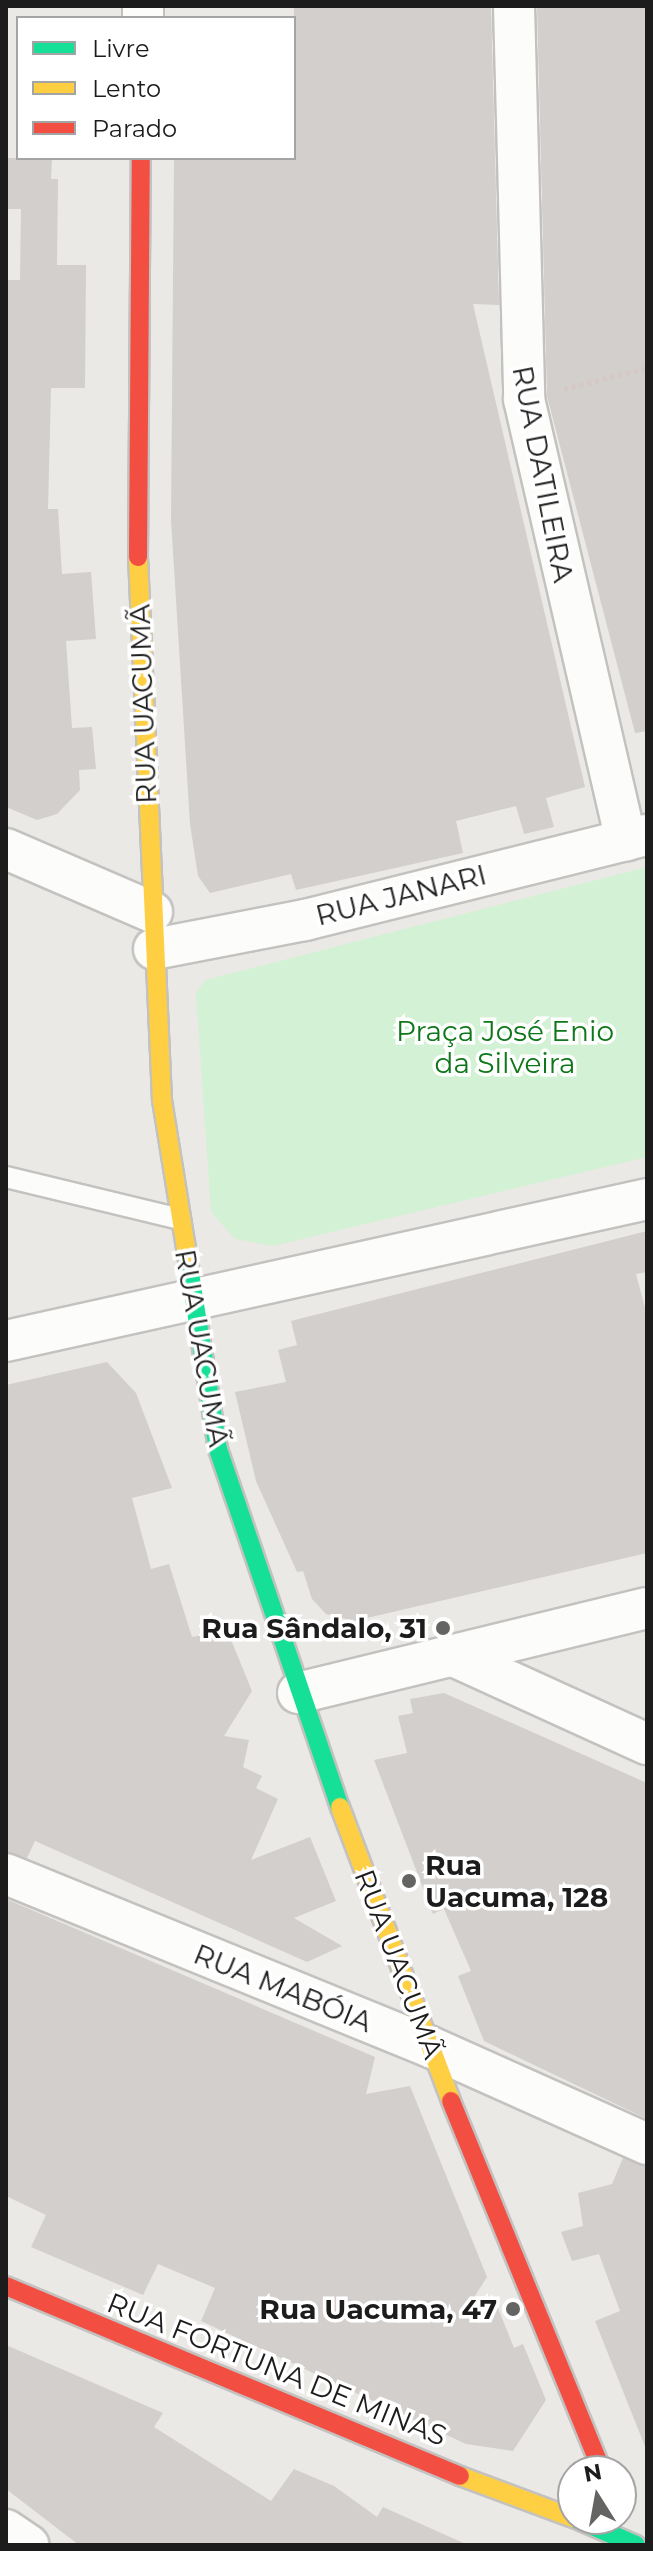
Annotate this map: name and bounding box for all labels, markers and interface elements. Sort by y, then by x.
legend [16,16,296,160]
text: Livre [92,34,149,63]
text: Lento [92,74,161,103]
text: Parado [92,114,177,143]
street label: RUA DATILEIRA [506,363,580,585]
street label: RUA UACUMÃ [123,604,163,804]
street label: RUA JANARI [312,858,490,932]
park label: Praça José Enio da Silveira [396,1014,614,1080]
street label: RUA UACUMÃ [168,1247,236,1449]
place label: Rua Sândalo, 31 [201,1611,427,1645]
marker: Rua Sândalo, 31 [434,1619,452,1637]
place label: Rua Uacuma, 128 [425,1848,608,1914]
street label: RUA UACUMÃ [348,1865,450,2063]
marker: Rua Uacuma, 128 [400,1872,418,1890]
street label: RUA MABÓIA [189,1937,377,2039]
street label: RUA FORTUNA DE MINAS [103,2285,451,2453]
place label: Rua Uacuma, 47 [259,2292,497,2326]
marker: Rua Uacuma, 47 [504,2300,522,2318]
north arrow [557,2455,637,2535]
text: N [581,2458,604,2488]

